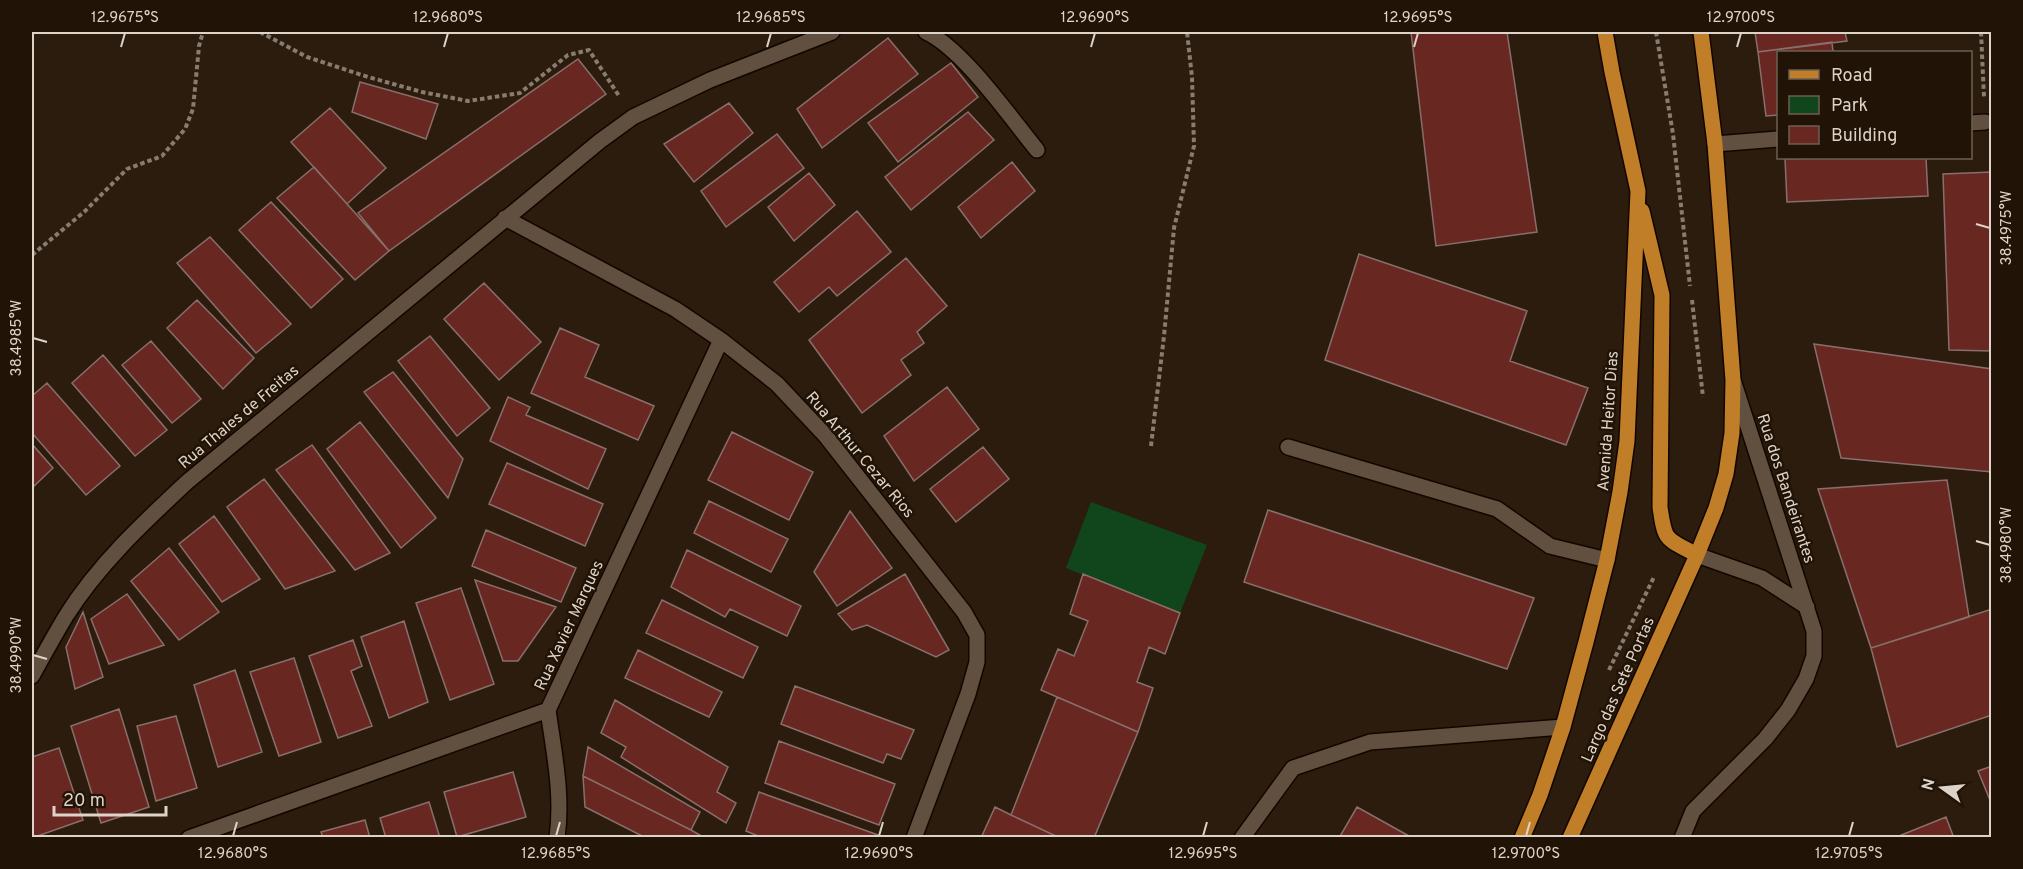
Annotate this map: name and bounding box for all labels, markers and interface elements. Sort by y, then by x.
text: 12.9675°S [91,9,159,28]
text: 12.9680°S [413,9,483,28]
text: 12.9685°S [736,9,806,28]
text: 12.9690°S [1060,9,1130,28]
text: 12.9695°S [1384,9,1452,28]
text: 12.9700°S [1707,9,1775,28]
legend [1777,51,1972,159]
text: Road [1831,65,1873,88]
text: Park [1831,95,1868,118]
text: Building [1831,125,1897,148]
text: 38.4975°W [1998,191,2017,265]
text: 38.4985°W [8,300,27,376]
street label: Avenida Heitor Dias [1594,350,1624,492]
street label: Rua Thales de Freitas [175,361,304,474]
street label: Rua Arthur Cezar Rios [801,388,918,523]
street label: Rua dos Bandeirantes [1751,411,1819,566]
text: 38.4980°W [1998,507,2017,583]
street label: Rua Xavier Marques [531,558,609,694]
street label: Largo das Sete Portas [1578,614,1660,766]
text: 38.4990°W [8,617,27,693]
north arrow [1912,758,1972,818]
text: N [1918,776,1941,793]
scale bar [54,779,166,817]
text: 20 m [63,790,105,813]
text: 12.9680°S [198,845,268,864]
text: 12.9685°S [521,845,591,864]
text: 12.9690°S [844,845,914,864]
text: 12.9695°S [1169,845,1237,864]
text: 12.9700°S [1492,845,1560,864]
text: 12.9705°S [1815,845,1883,864]

